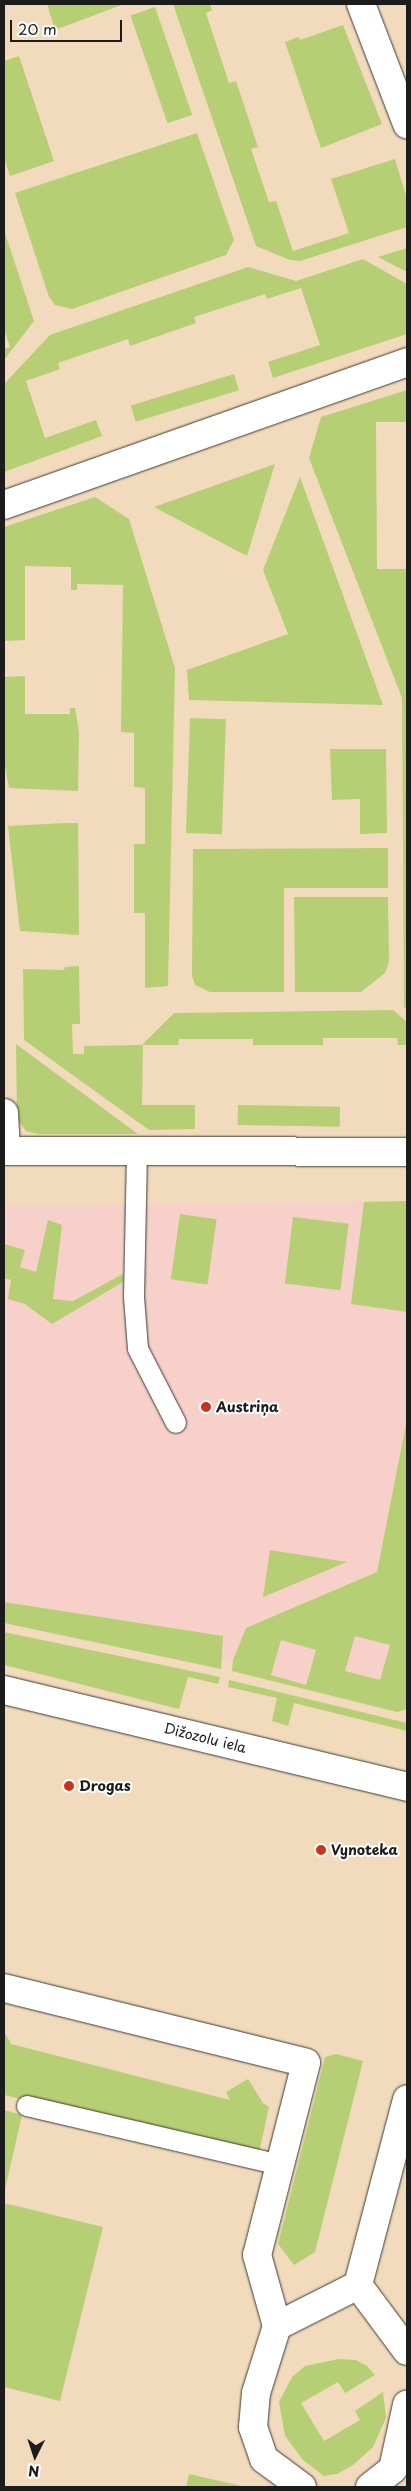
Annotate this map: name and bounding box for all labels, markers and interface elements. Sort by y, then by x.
scale bar [12,10,125,42]
text: 20 m [18,17,57,40]
place label: Austriņa [216,1399,279,1415]
marker: Austriņa [200,1401,212,1413]
street label: Dižozolu iela [162,1720,248,1756]
place label: Drogas [79,1778,131,1794]
marker: Drogas [63,1780,75,1792]
place label: Vynoteka [331,1842,398,1858]
marker: Vynoteka [315,1844,327,1856]
north arrow [10,2431,60,2481]
text: N [28,2461,40,2482]

